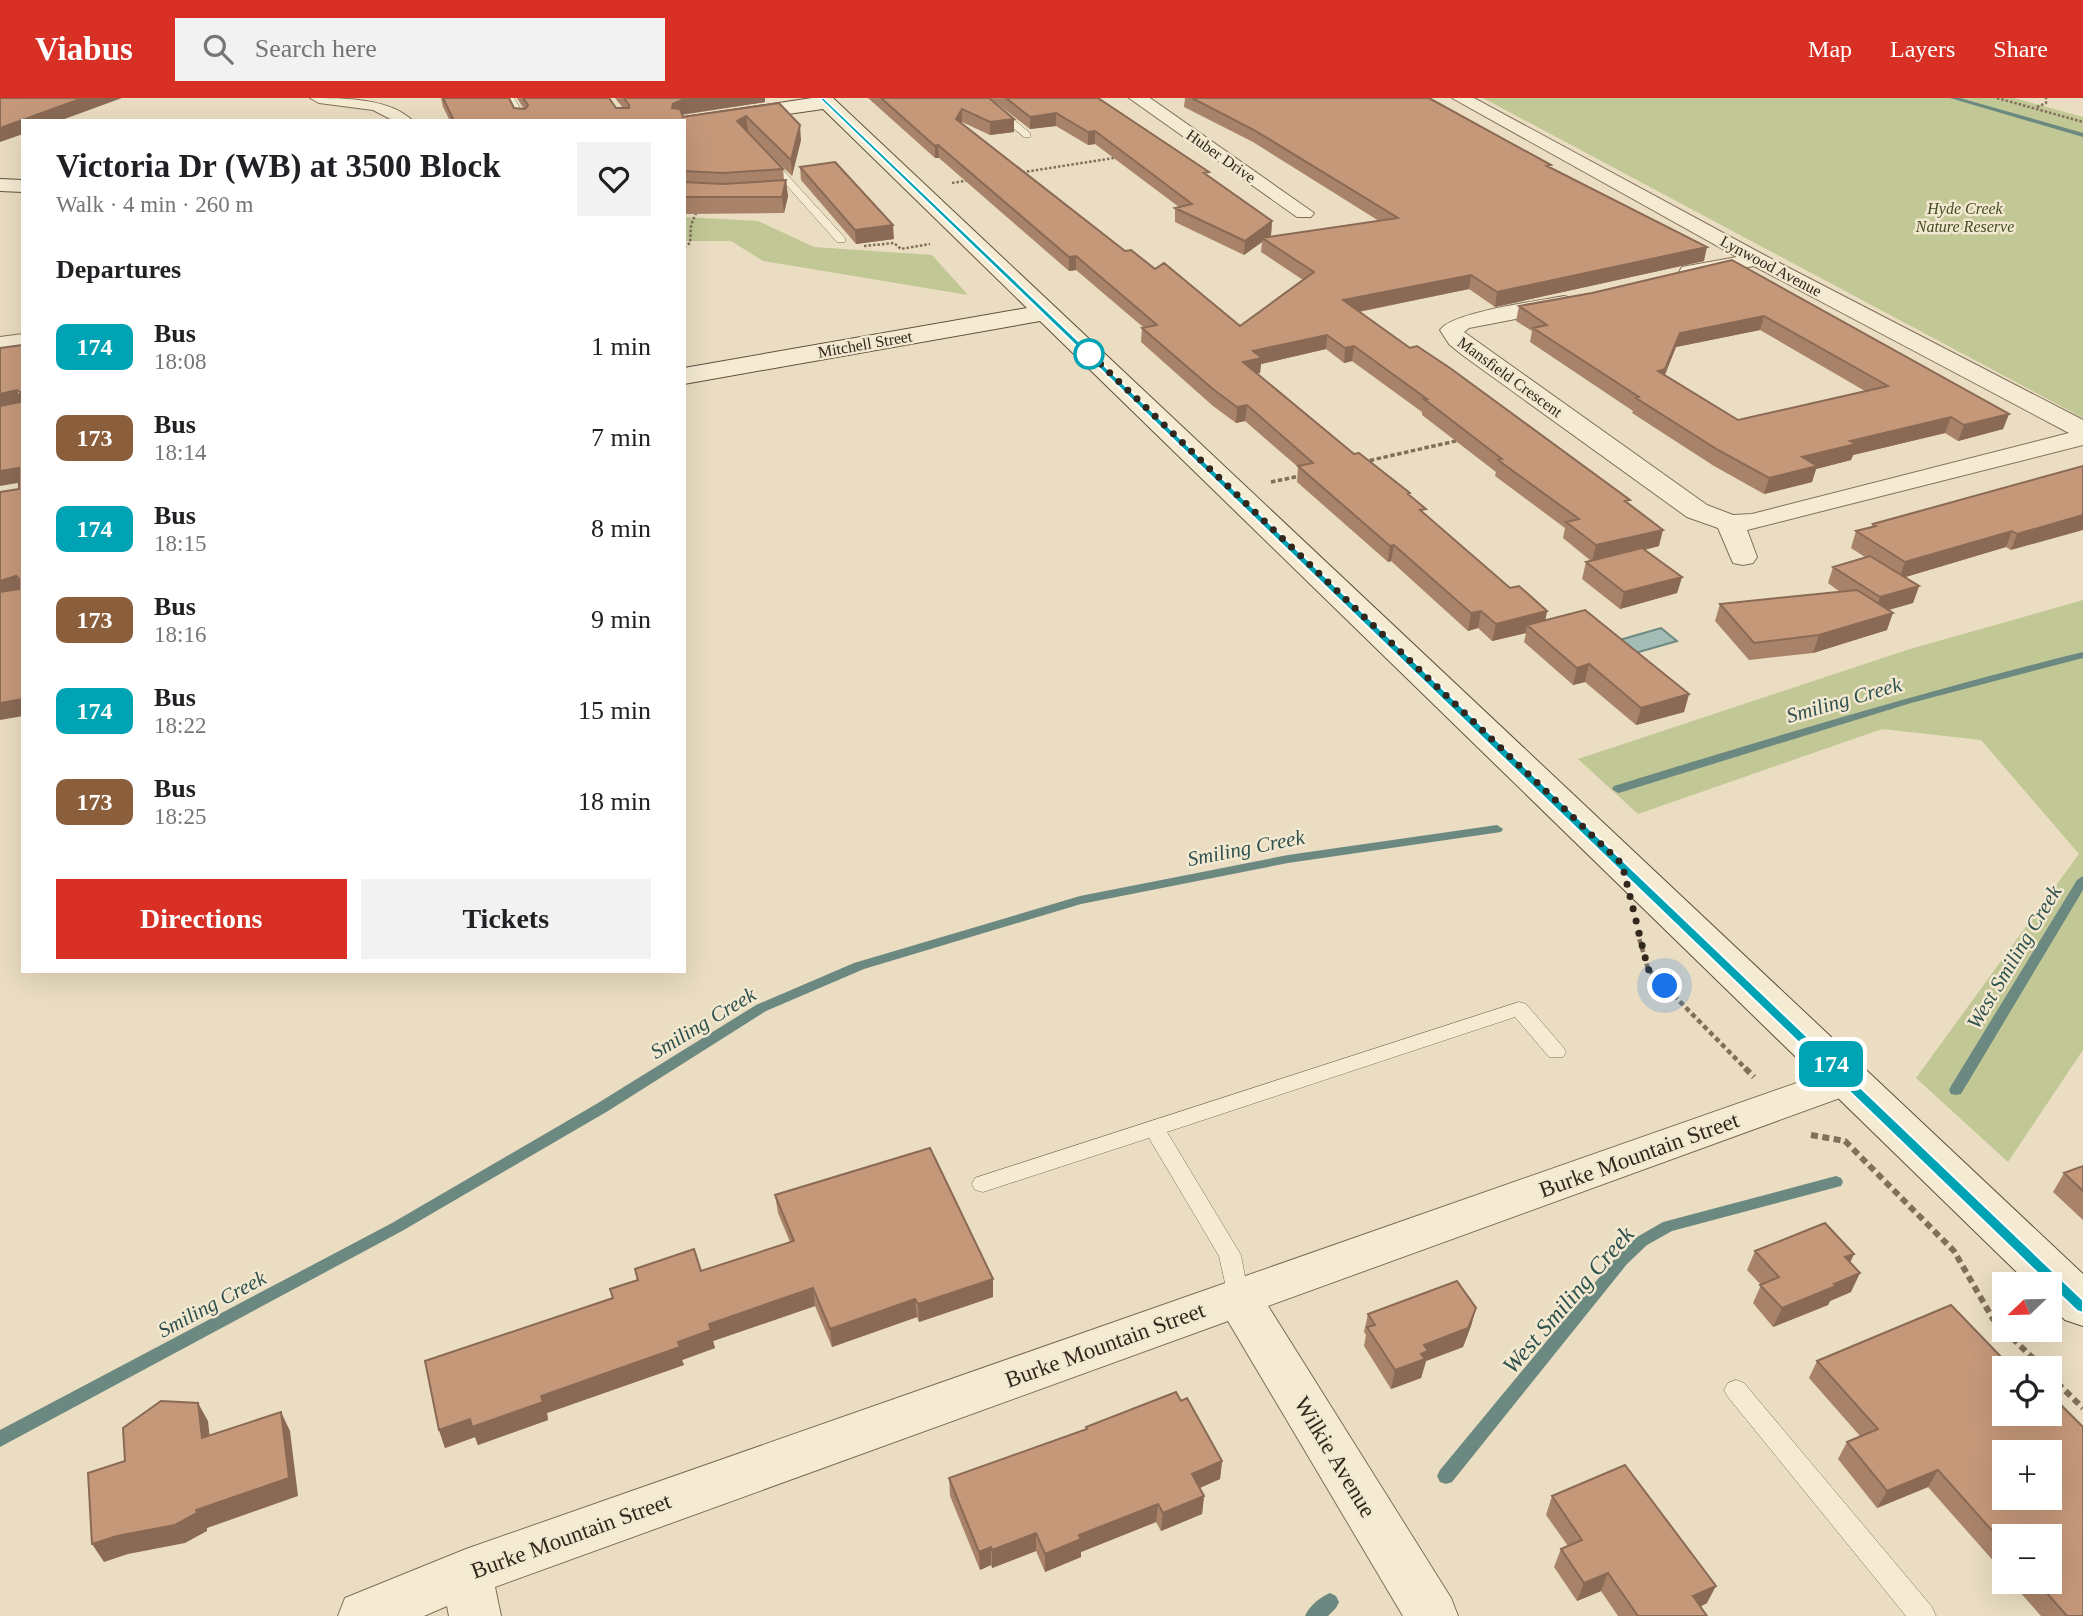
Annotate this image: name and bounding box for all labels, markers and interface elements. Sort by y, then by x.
search box [175,18,665,81]
icon: search [199,30,237,68]
text: Viabus [35,31,133,67]
text: Search here [255,34,377,63]
text: Map [1808,36,1852,62]
text: Layers [1890,36,1955,62]
text: Share [1993,36,2048,62]
street label: Huber Drive [1183,126,1259,186]
button: heart [577,142,651,216]
text: Victoria Dr (WB) at 3500 Block [56,148,501,184]
text: Walk · 4 min · 260 m [56,192,253,217]
park label: Hyde Creek Nature Reserve [1915,200,2014,235]
street label: Lynwood Avenue [1717,232,1824,301]
text: Departures [56,255,181,284]
text: Bus [154,319,196,348]
street label: Mitchell Street [816,327,914,361]
text: 1 min [591,332,651,361]
street label: Mansfield Crescent [1454,333,1566,421]
text: 174 [77,334,113,360]
unlabelled marker [1074,339,1104,369]
text: 18:08 [154,349,206,374]
text: Bus [154,410,196,439]
text: 7 min [591,423,651,452]
text: 173 [77,425,113,451]
text: 18:14 [154,440,206,465]
text: Bus [154,501,196,530]
text: 8 min [591,514,651,543]
text: 174 [77,516,113,542]
text: 18:15 [154,531,206,556]
text: Bus [154,592,196,621]
text: 9 min [591,605,651,634]
text: 173 [77,607,113,633]
text: 18:16 [154,622,206,647]
water label: Smiling Creek [1784,672,1905,728]
text: Bus [154,683,196,712]
text: 15 min [578,696,651,725]
text: 174 [77,698,113,724]
text: 18:22 [154,713,206,738]
text: Bus [154,774,196,803]
text: 18 min [578,787,651,816]
text: 173 [77,789,113,815]
text: 18:25 [154,804,206,829]
water label: Smiling Creek [1185,825,1307,871]
button: Directions [56,879,347,959]
button: Tickets [361,879,651,959]
water label: West Smiling Creek [1962,880,2067,1033]
your location [1647,968,1682,1003]
water label: Smiling Creek [646,982,761,1064]
line badge: 174 [1791,1041,1871,1087]
text: 174 [1813,1051,1849,1077]
street label: Burke Mountain Street [1536,1107,1743,1203]
water label: West Smiling Creek [1497,1221,1639,1379]
water label: Smiling Creek [154,1265,271,1342]
north arrow [1992,1272,2062,1342]
map controls [1992,1272,2062,1594]
street label: Burke Mountain Street [1002,1297,1209,1393]
button: locate [1992,1356,2062,1426]
street label: Wilkie Avenue [1289,1392,1381,1522]
button: + [1992,1440,2062,1510]
street label: Burke Mountain Street [468,1488,675,1584]
button: − [1992,1524,2062,1594]

